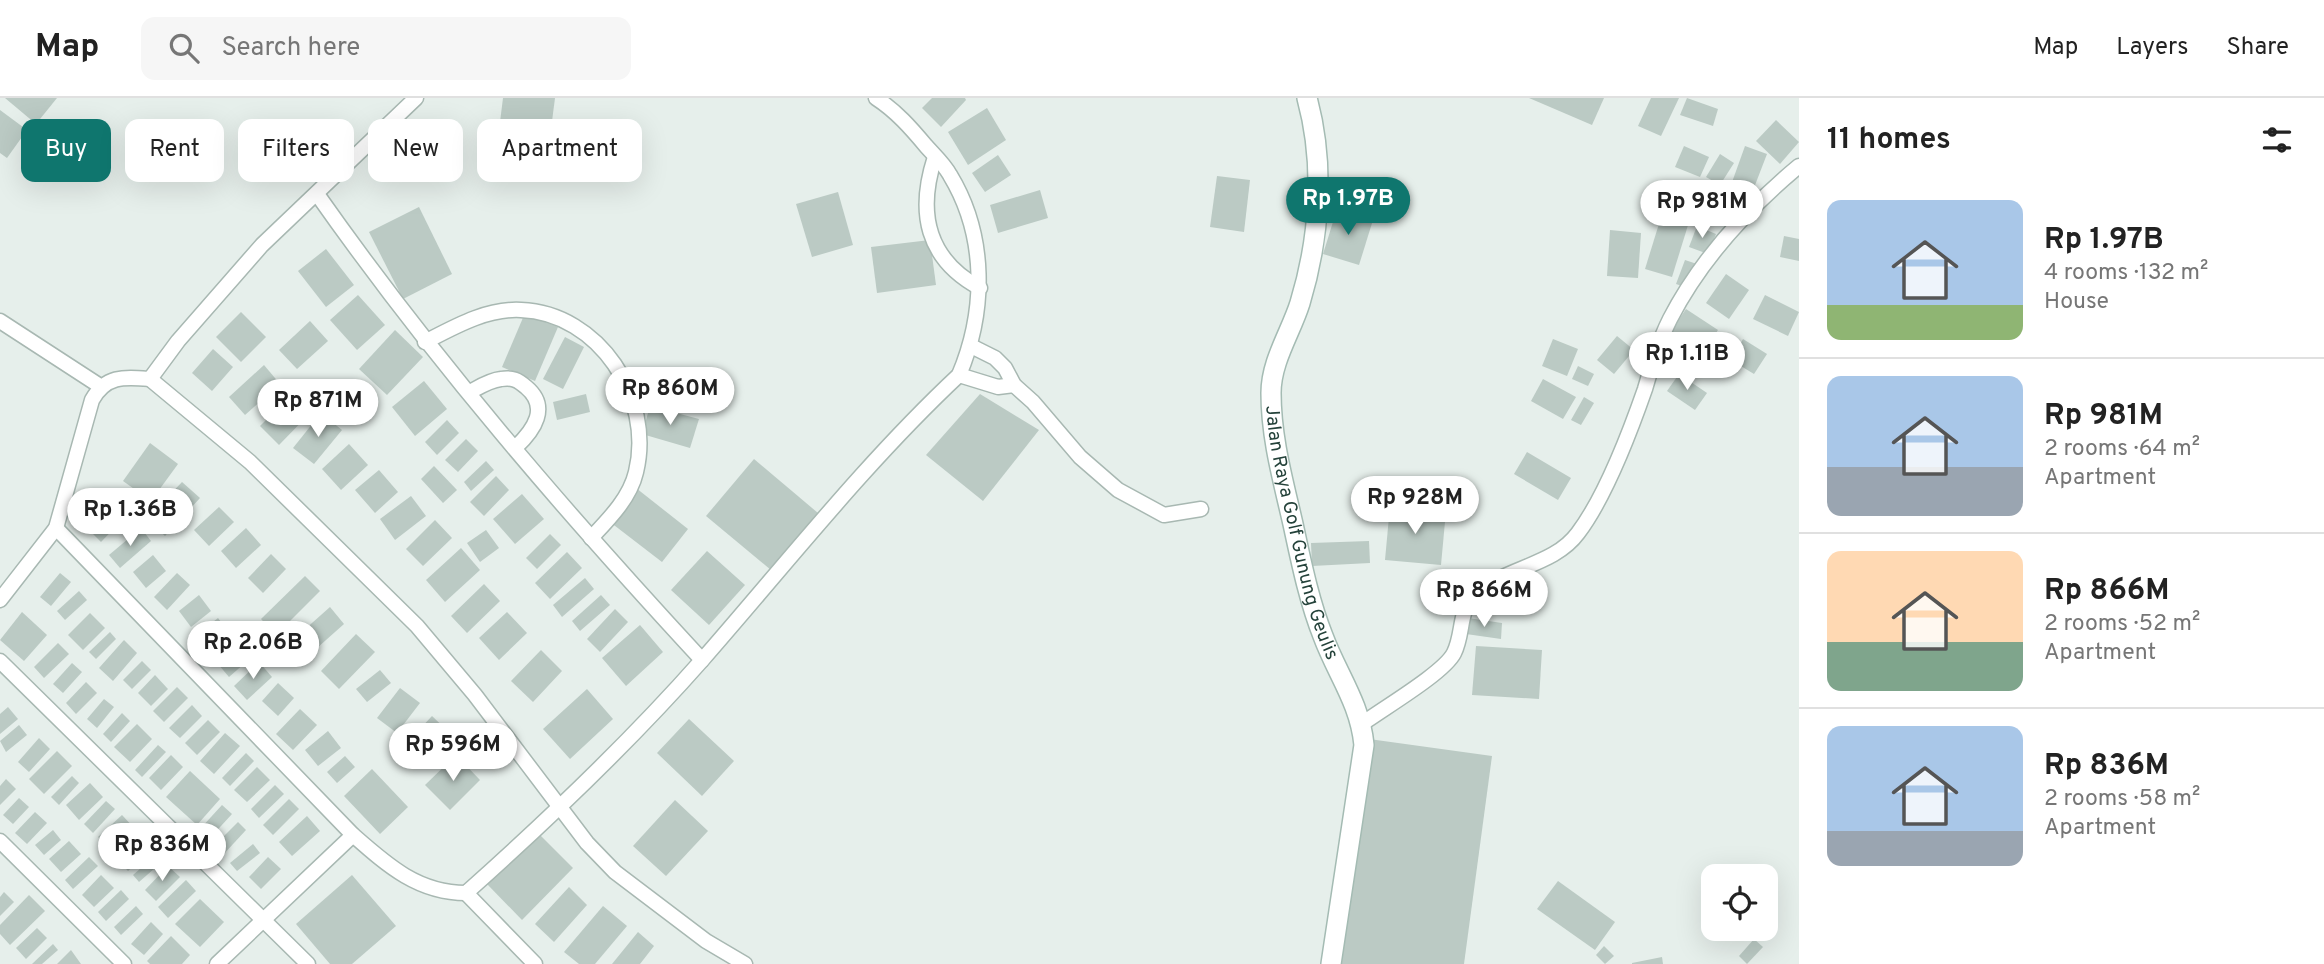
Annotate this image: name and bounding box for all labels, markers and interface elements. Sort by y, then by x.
search box [141,17,631,80]
text: Map [35,27,99,69]
icon: search [165,29,203,67]
text: Search here [221,32,360,65]
text: Map [2033,33,2078,63]
text: Layers [2116,33,2188,63]
text: Share [2226,33,2289,63]
chip: Buy [21,119,111,182]
chip: Rent [125,119,224,182]
chip: Filters [238,119,354,182]
chip: New [368,119,463,182]
chip: Apartment [477,119,642,182]
icon: filters [2258,121,2296,159]
text: 11 homes [1827,122,1951,159]
pin: Rp 1.97B [1276,178,1420,237]
pin: Rp 981M [1637,180,1767,240]
text: Rp 1.97B [1302,185,1394,214]
text: Rp 981M [1656,188,1748,217]
text: Rp 1.97B [2044,222,2164,259]
icon: home [1883,228,1967,312]
text: 4 rooms · 132 m² [2044,259,2208,288]
text: House [2044,288,2109,317]
pin: Rp 1.11B [1615,332,1759,392]
text: Rp 1.11B [1645,340,1729,369]
pin: Rp 860M [605,368,735,427]
text: Rp 860M [621,375,719,404]
pin: Rp 871M [253,380,383,439]
text: Rp 871M [273,387,363,416]
text: Rp 981M [2044,398,2163,435]
icon: home [1883,404,1967,488]
street label: Jalan Raya Golf Gunung Geulis [1259,405,1344,664]
text: 2 rooms · 64 m² [2044,435,2200,464]
text: Apartment [2044,464,2156,493]
pin: Rp 928M [1350,476,1480,536]
text: Rp 928M [1367,484,1463,513]
pin: Rp 1.36B [58,489,202,548]
text: Rp 1.36B [83,496,177,525]
pin: Rp 866M [1419,570,1549,629]
text: Rp 866M [2044,573,2170,610]
text: Rp 866M [1436,577,1532,606]
icon: home [1883,579,1967,663]
text: 2 rooms · 52 m² [2044,610,2200,639]
pin: Rp 2.06B [181,622,325,681]
text: Rp 2.06B [203,629,303,658]
text: Apartment [2044,639,2156,668]
pin: Rp 596M [388,724,518,783]
text: Rp 596M [405,731,501,760]
text: Rp 836M [2044,748,2169,785]
icon: home [1883,754,1967,838]
text: 2 rooms · 58 m² [2044,785,2200,814]
text: Apartment [2044,814,2156,843]
pin: Rp 836M [97,824,227,883]
text: Rp 836M [114,831,210,860]
map controls [1701,864,1778,941]
button: locate [1701,864,1778,941]

